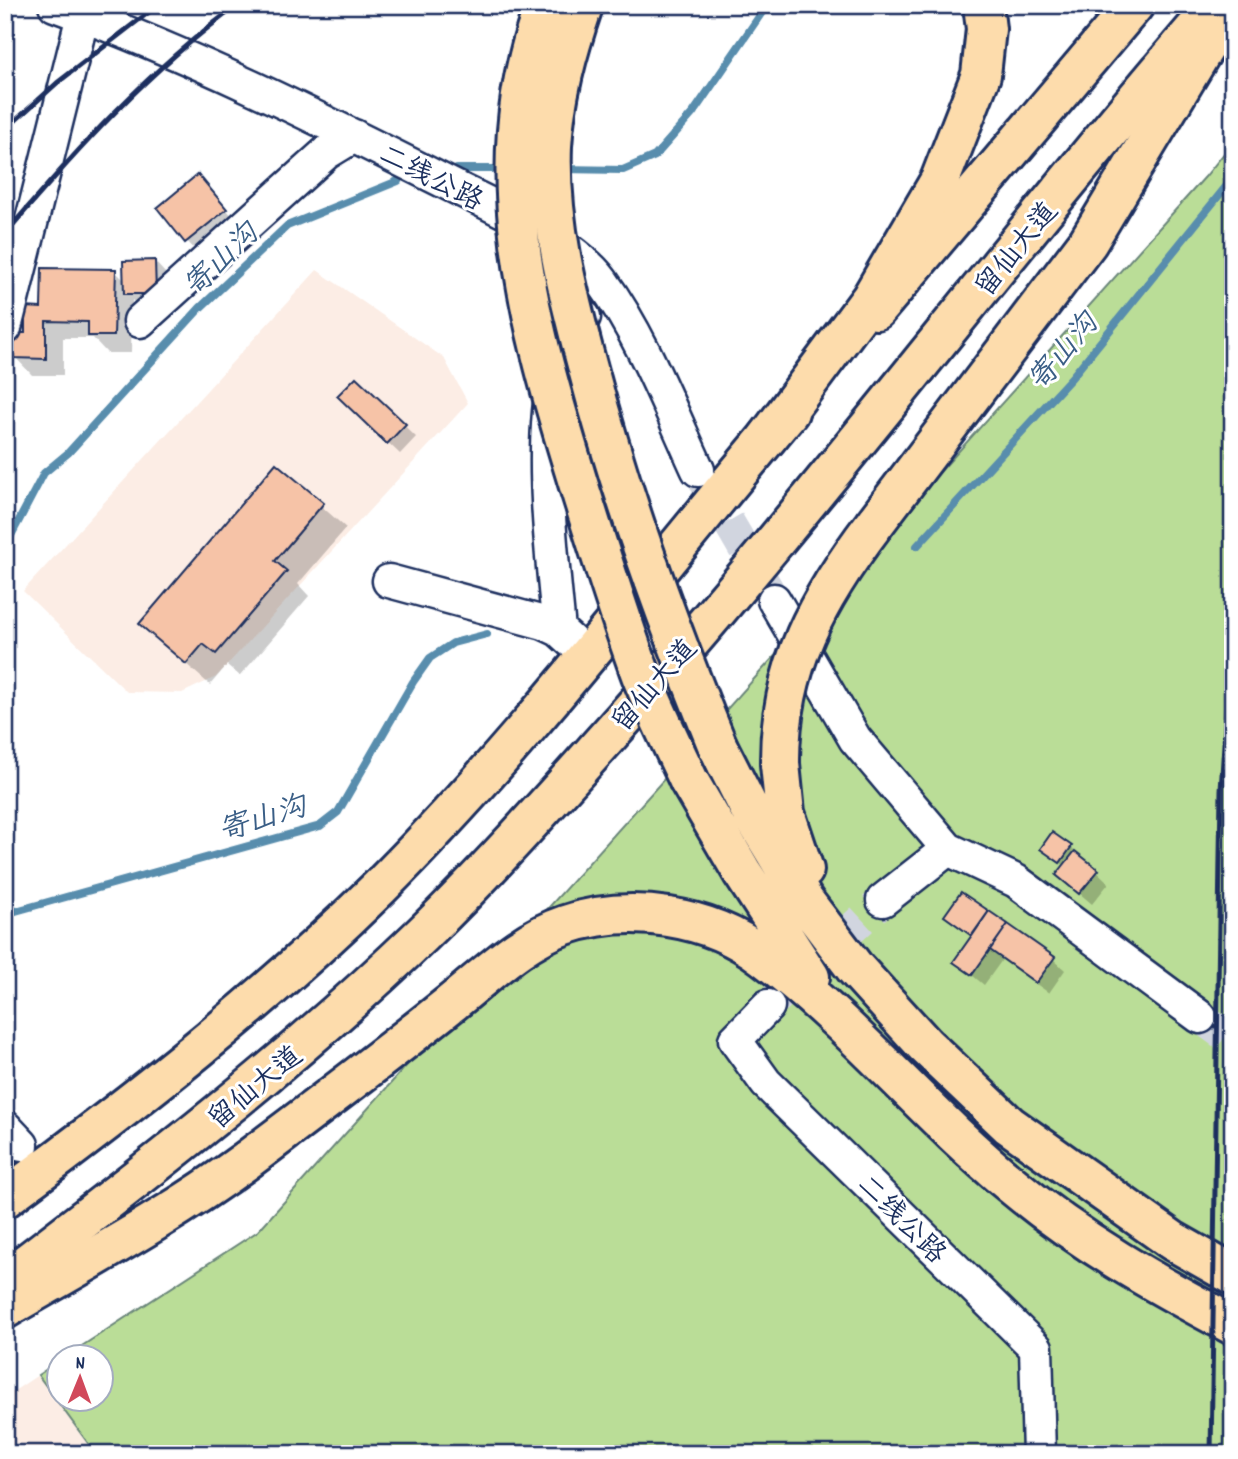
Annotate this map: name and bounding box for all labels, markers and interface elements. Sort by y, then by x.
street label: 二线公路 [371,137,489,224]
street label: 留仙大道 [968,195,1070,307]
water label: 寄山沟 [176,213,273,309]
water label: 寄山沟 [1020,303,1113,402]
street label: 留仙大道 [605,632,709,743]
water label: 寄山沟 [214,787,316,855]
street label: 留仙大道 [201,1039,313,1141]
street label: 二线公路 [846,1168,953,1275]
north arrow [46,1344,116,1414]
text: N [75,1351,85,1378]

